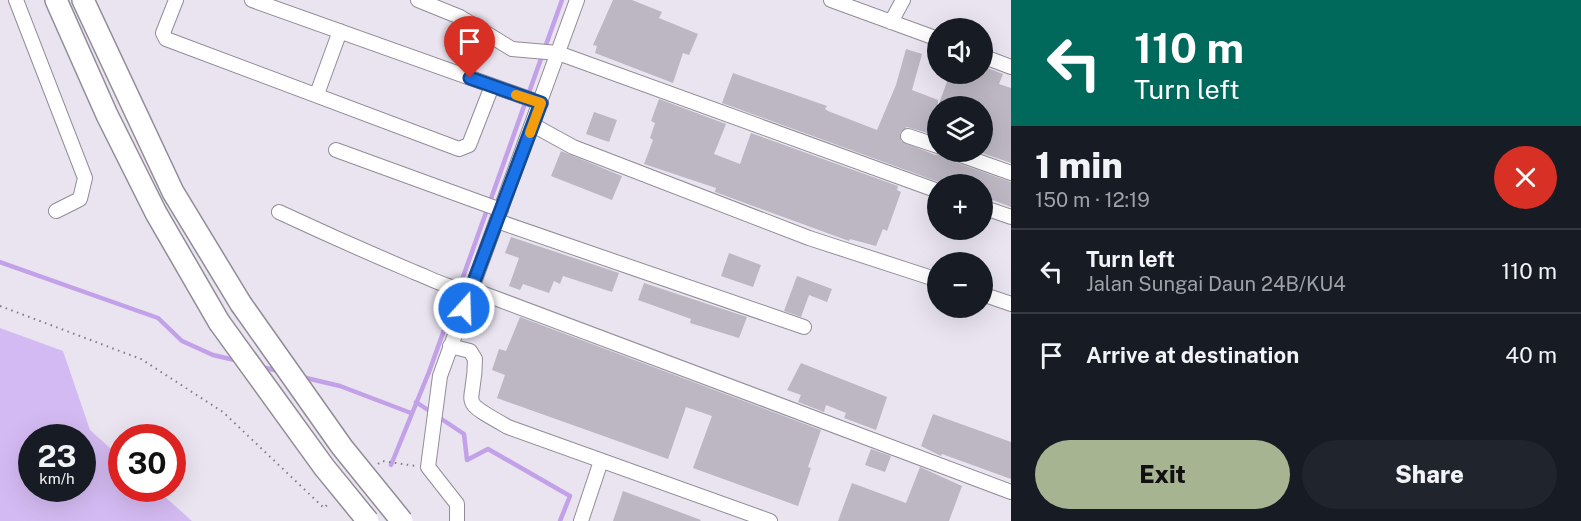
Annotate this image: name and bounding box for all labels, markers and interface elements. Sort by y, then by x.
pin [444,16,495,78]
map controls [927,18,993,318]
button: sound [927,18,993,84]
text: 110 m [1134,23,1244,72]
icon: left [1035,24,1113,102]
icon: arrive [453,25,486,58]
text: Turn left [1134,73,1240,105]
button: layers [927,96,993,162]
text: 1 min [1035,144,1123,186]
button: close [1494,146,1557,209]
button: + [927,174,993,240]
text: 150 m · 12:19 [1035,188,1150,212]
text: Turn left [1086,246,1175,272]
button: − [927,252,993,318]
icon: left [1035,255,1068,288]
text: 110 m [1501,258,1557,284]
text: Jalan Sungai Daun 24B/KU4 [1086,272,1346,296]
position arrow [432,276,496,340]
icon: arrive [1035,339,1068,372]
text: Arrive at destination [1086,342,1299,368]
text: 40 m [1505,342,1557,368]
speed limit sign: 30 [108,424,186,502]
text: 23 [37,438,77,474]
button: Exit [1035,440,1290,509]
button: Share [1302,440,1557,509]
text: km/h [39,470,75,487]

